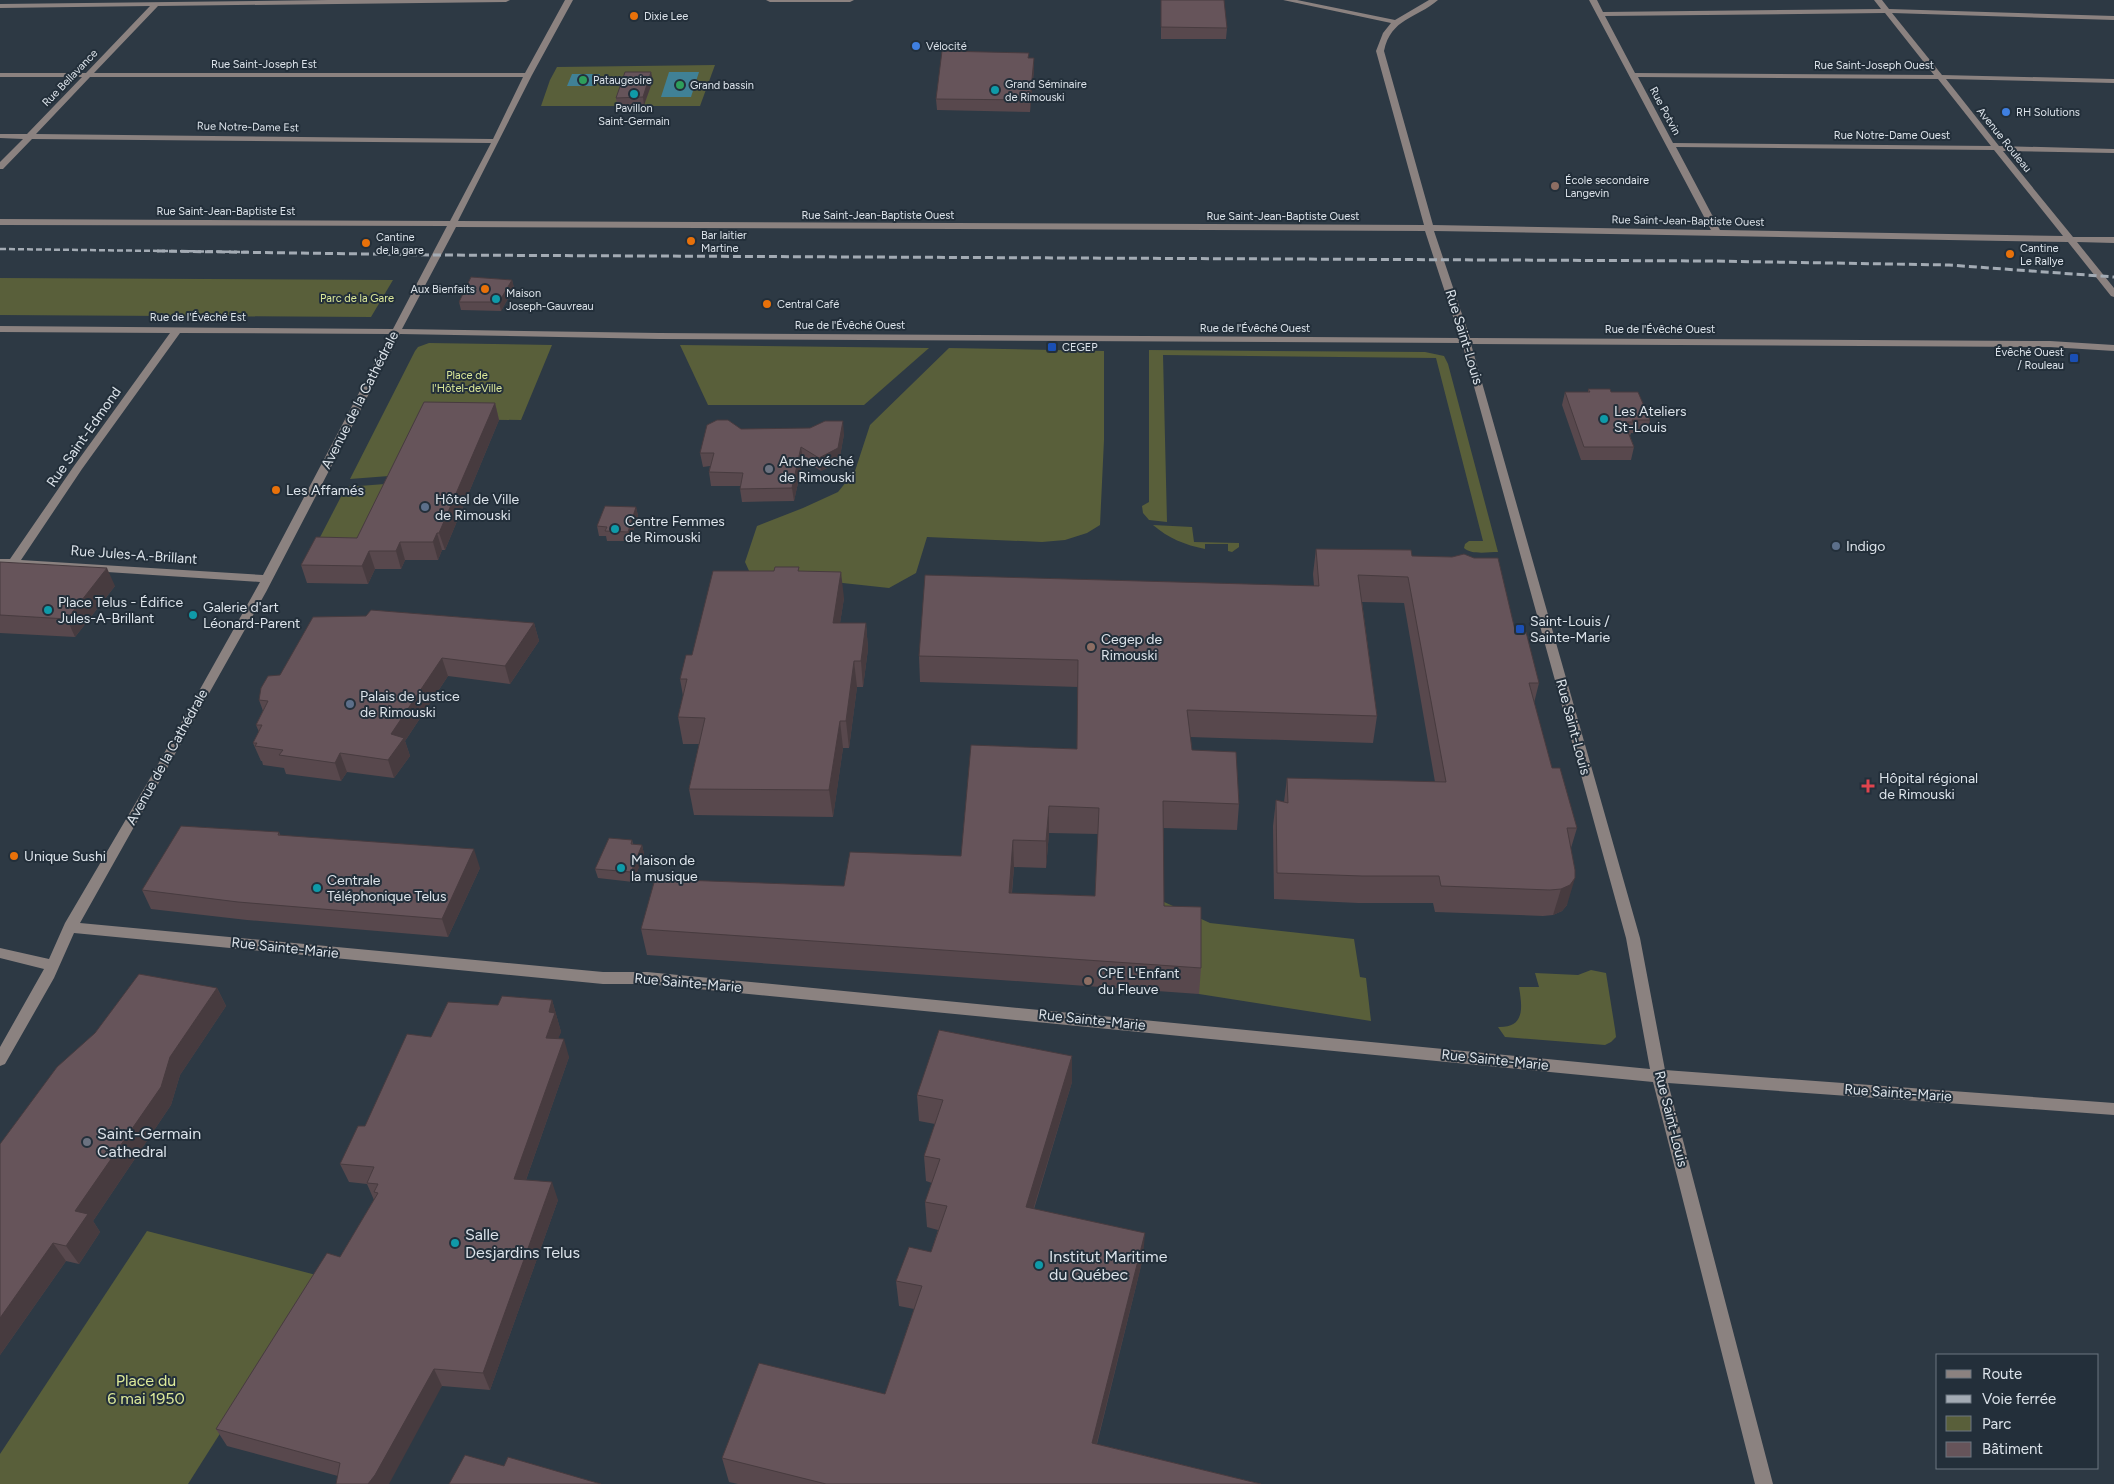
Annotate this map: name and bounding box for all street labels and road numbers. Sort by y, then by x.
street label: Rue Bellavance [40,47,100,109]
street label: Rue Saint-Joseph Est [211,58,317,71]
street label: Rue Saint-Joseph Ouest [1814,59,1934,72]
street label: Rue Potvin [1647,85,1683,137]
street label: Avenue Rouleau [1974,105,2034,175]
street label: Rue Notre-Dame Est [197,120,299,134]
street label: Rue Notre-Dame Ouest [1834,129,1950,142]
street label: Rue Saint-Jean-Baptiste Est [157,205,295,218]
street label: Rue Saint-Jean-Baptiste Ouest [801,209,955,222]
street label: Rue Saint-Jean-Baptiste Ouest [1206,210,1360,223]
street label: Rue Saint-Jean-Baptiste Ouest [1611,213,1765,229]
street label: Rue Saint-Louis [1441,287,1487,387]
street label: Rue de l'Évêché Est [150,311,246,324]
street label: Rue de l'Évêché Ouest [795,319,905,332]
street label: Rue de l'Évêché Ouest [1200,322,1310,335]
street label: Rue de l'Évêché Ouest [1605,323,1715,336]
street label: Avenue de la Cathédrale [318,328,402,472]
street label: Rue Saint-Edmond [43,384,125,490]
street label: Rue Jules-A.-Brillant [70,542,198,568]
street label: Rue Saint-Louis [1552,677,1594,777]
street label: Avenue de la Cathédrale [123,686,212,828]
street label: Rue Sainte-Marie [230,934,340,962]
street label: Rue Sainte-Marie [634,970,743,996]
street label: Rue Sainte-Marie [1037,1006,1147,1034]
street label: Rue Sainte-Marie [1440,1046,1550,1074]
street label: Rue Saint-Louis [1651,1069,1691,1169]
street label: Rue Sainte-Marie [1844,1081,1953,1105]

